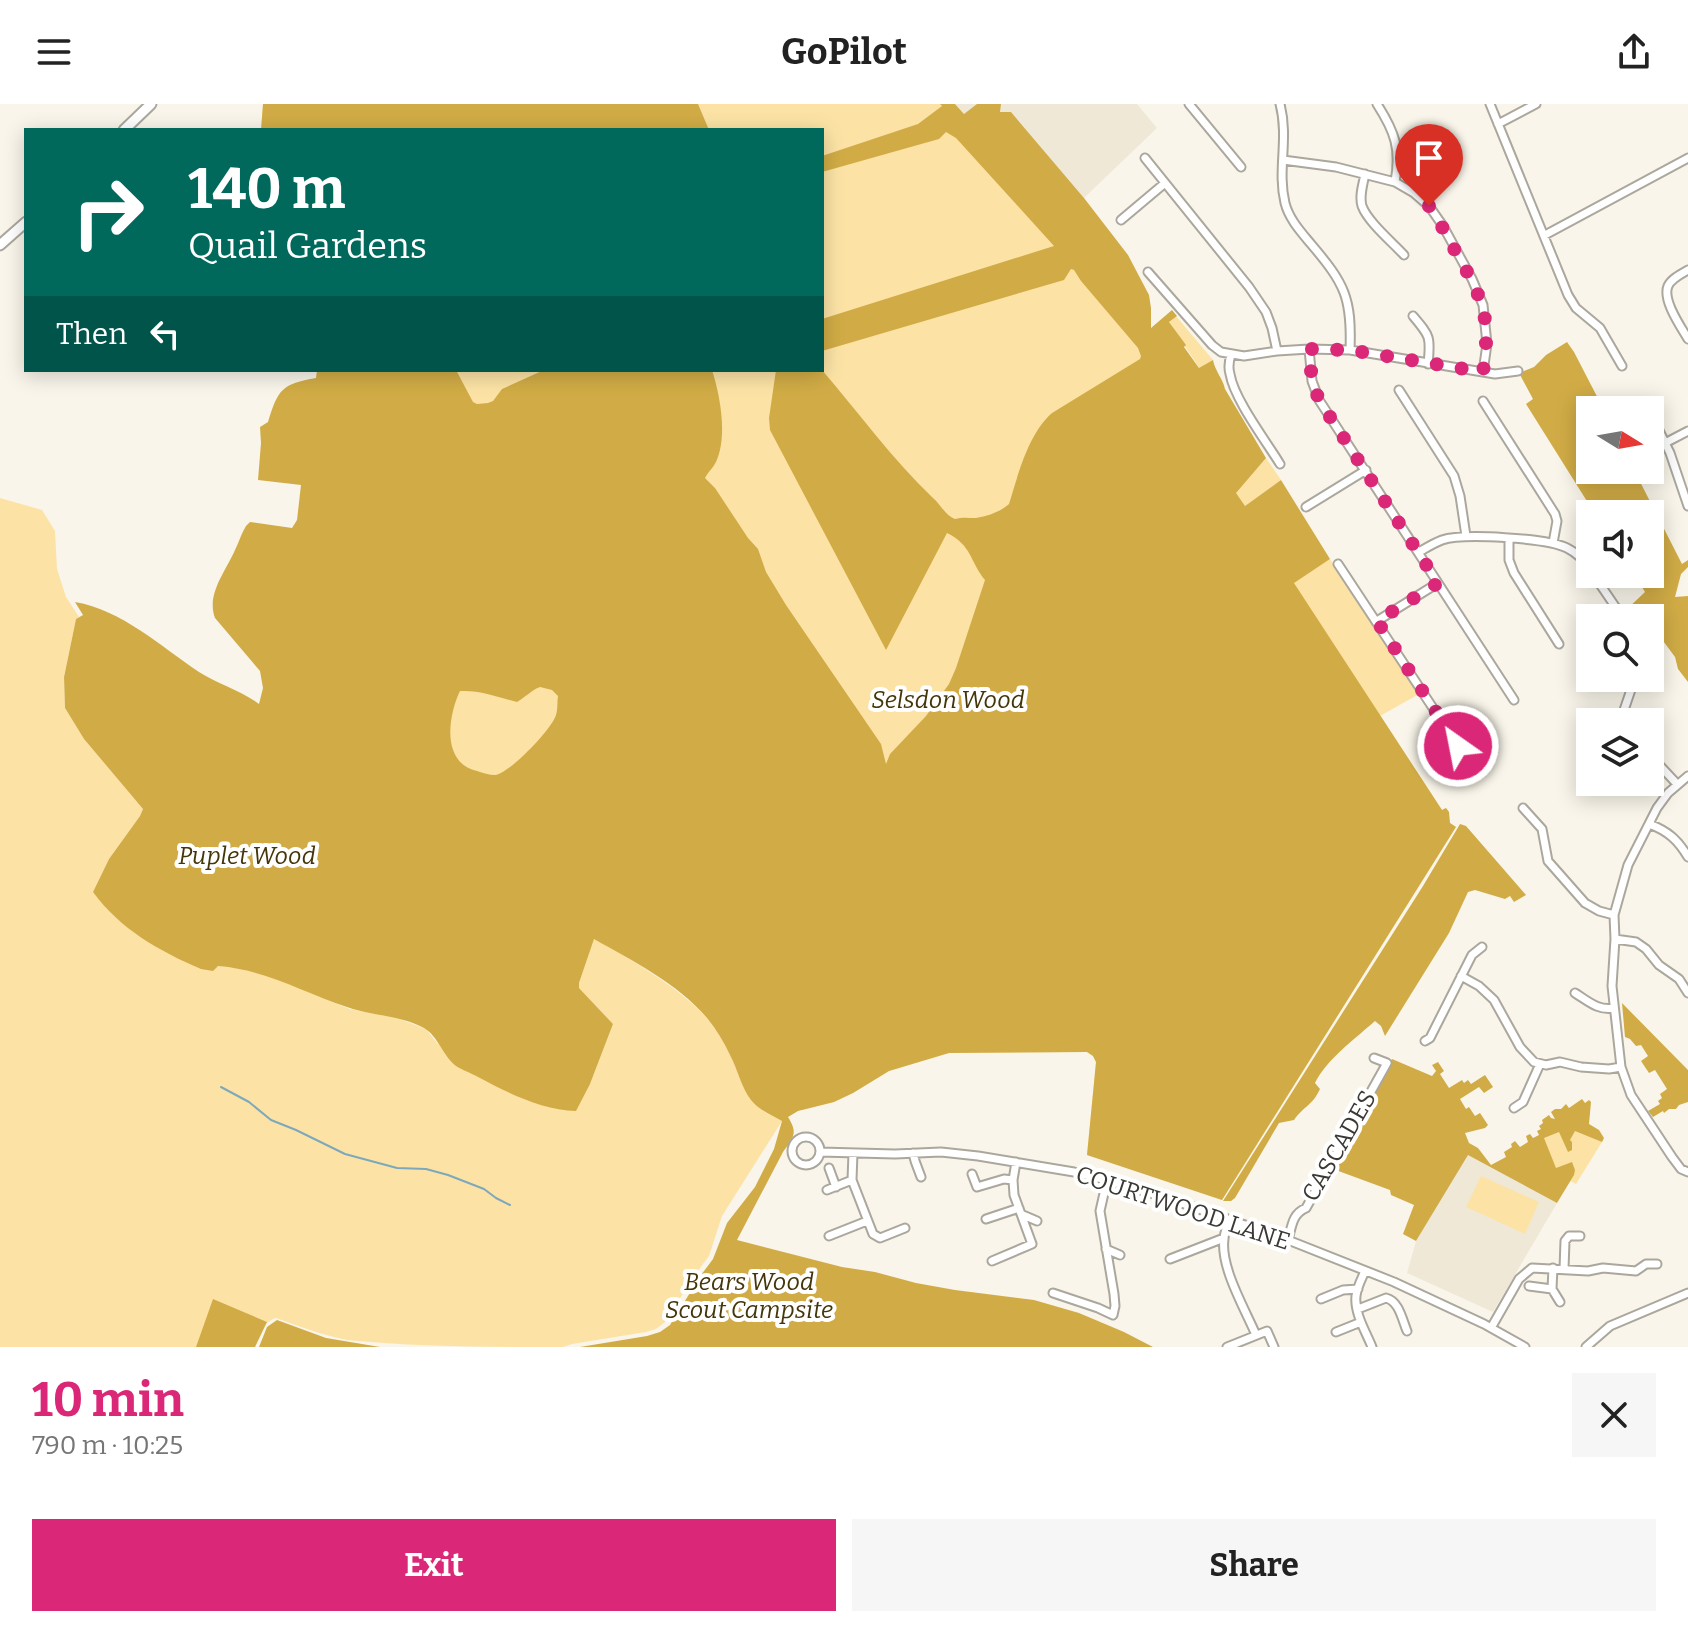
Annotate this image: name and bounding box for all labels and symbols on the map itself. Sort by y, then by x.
pin [1395,124,1463,206]
north arrow [1576,396,1664,484]
park label: Selsdon Wood [871,686,1025,714]
position arrow [1416,704,1500,788]
park label: Puplet Wood [178,842,316,870]
street label: CASCADES [1296,1086,1382,1206]
street label: COURTWOOD LANE [1072,1160,1294,1256]
park label: Bears Wood Scout Campsite [665,1268,833,1324]

